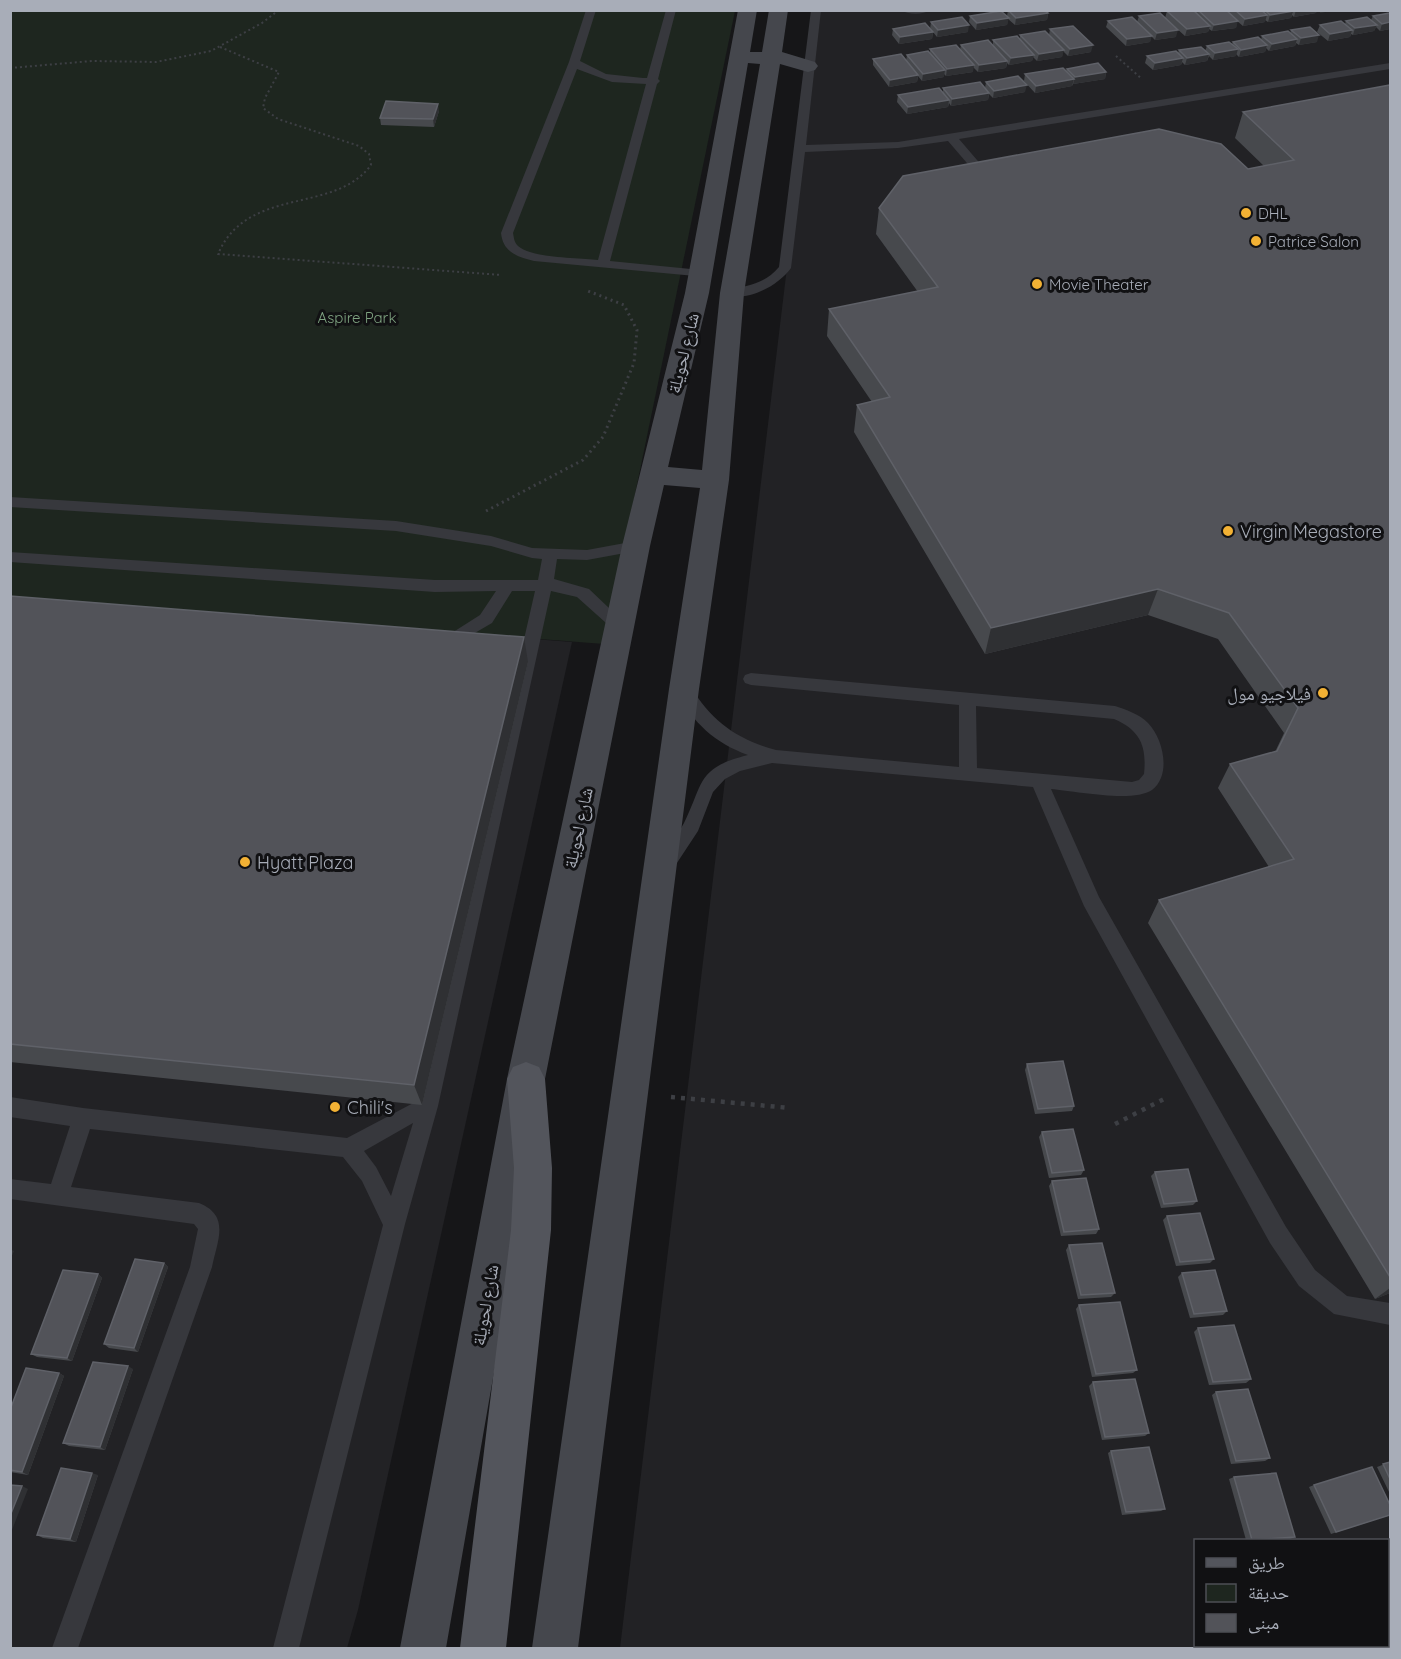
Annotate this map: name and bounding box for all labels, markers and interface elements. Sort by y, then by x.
place label: DHL [1258,204,1288,223]
marker: DHL [1239,206,1253,220]
place label: Patrice Salon [1268,232,1359,251]
marker: Patrice Salon [1249,234,1263,248]
place label: Movie Theater [1049,275,1149,294]
marker: Movie Theater [1030,277,1044,291]
park label: Aspire Park [318,308,396,327]
street label: شارع لحويلة [662,310,704,396]
place label: Virgin Megastore [1240,520,1382,543]
marker: Virgin Megastore [1221,524,1235,538]
place label: فيلاجيو مول [1227,682,1311,705]
marker: فيلاجيو مول [1316,686,1330,700]
street label: شارع لحويلة [558,785,598,871]
place label: Hyatt Plaza [257,851,354,874]
marker: Hyatt Plaza [238,855,252,869]
place label: Chili's [347,1096,393,1119]
marker: Chili's [328,1100,342,1114]
street label: شارع لحويلة [467,1263,503,1347]
legend [1194,1539,1389,1647]
text: طريق [1248,1551,1285,1574]
text: حديقة [1248,1581,1289,1604]
text: مبنى [1248,1611,1279,1634]

